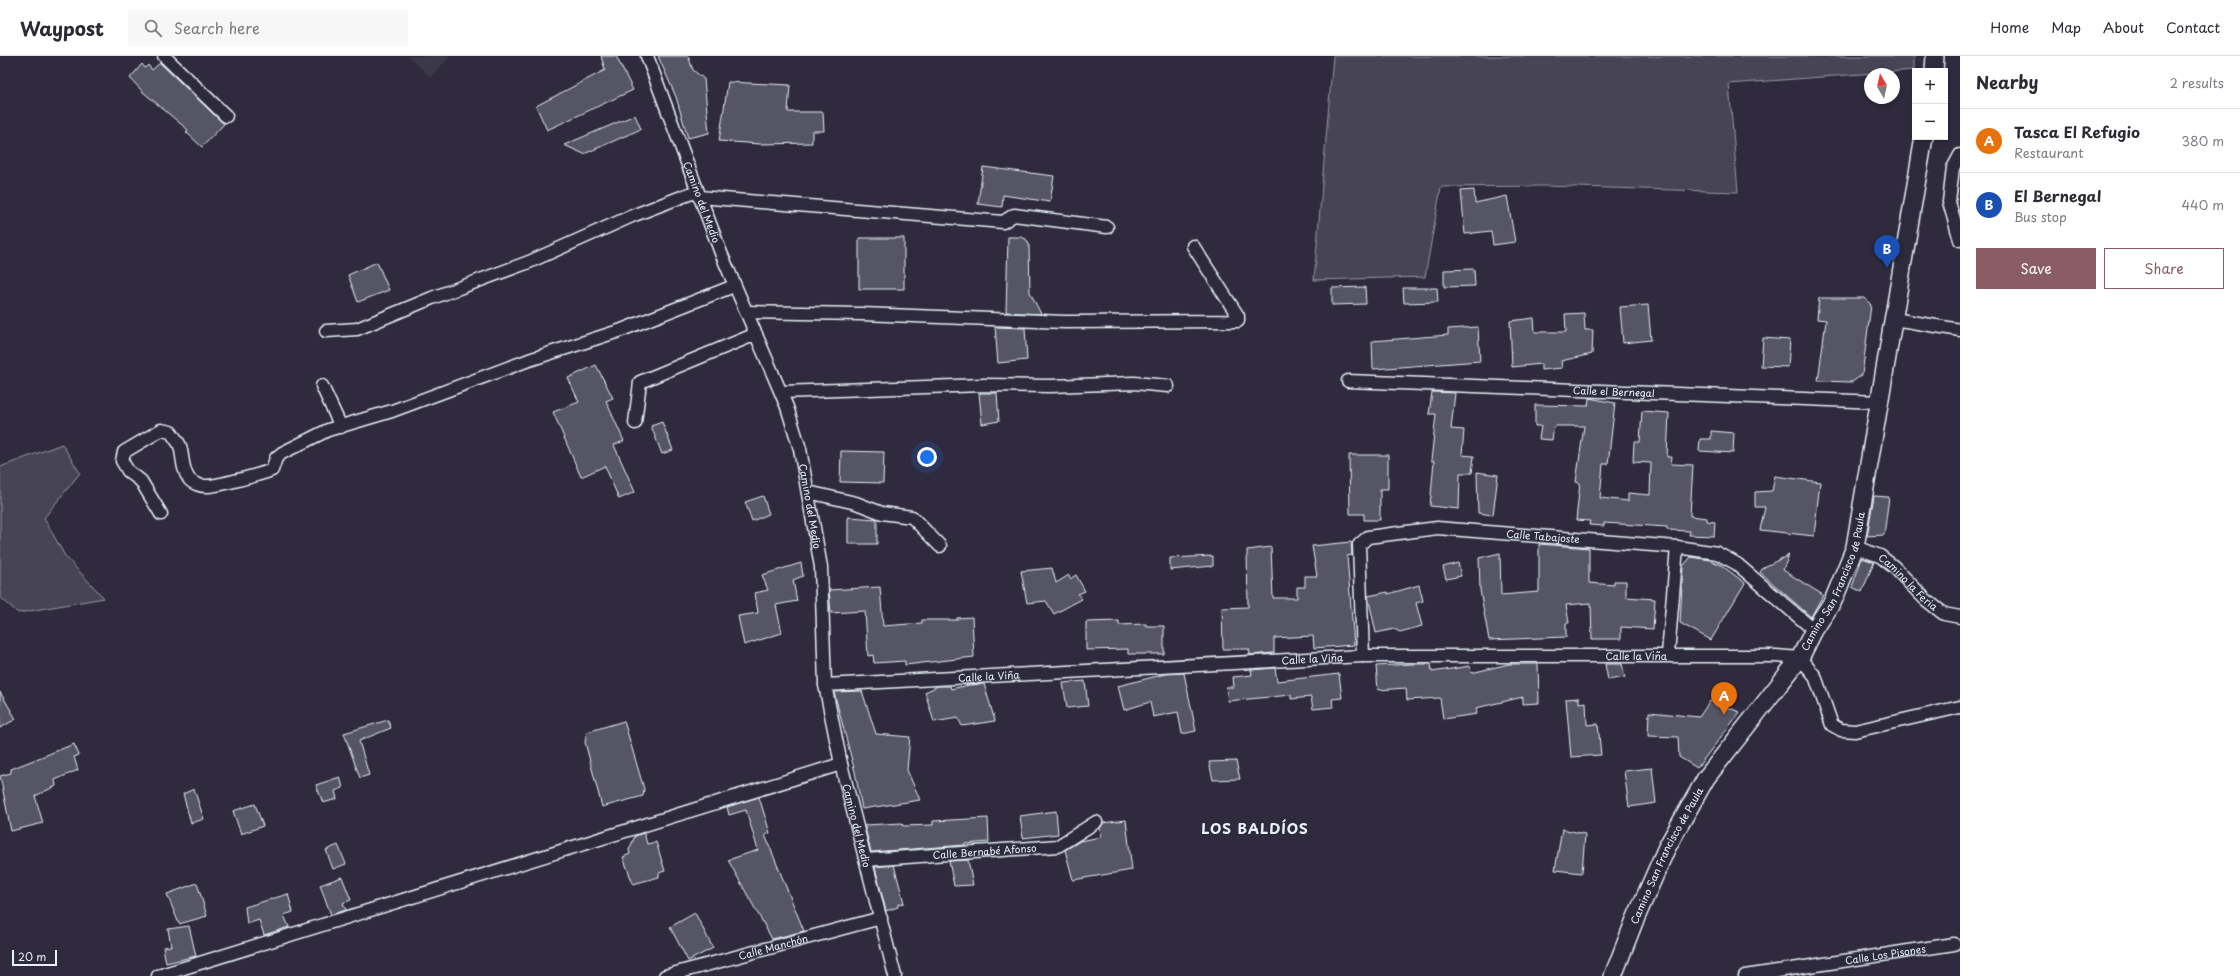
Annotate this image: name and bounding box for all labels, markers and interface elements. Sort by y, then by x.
search box [128,10,408,46]
text: Waypost [20,14,104,42]
text: Search here [174,16,260,39]
icon: search [142,17,164,39]
text: Home [1990,17,2029,38]
text: Map [2051,17,2081,38]
text: About [2103,17,2144,38]
text: Contact [2166,17,2220,38]
north arrow [1864,68,1900,104]
map controls [1912,68,1948,140]
button: + [1912,68,1948,104]
text: Nearby [1976,69,2038,95]
text: 2 results [2170,73,2224,92]
button: − [1912,104,1948,140]
text: Tasca El Refugio [2014,120,2140,143]
text: A [1984,131,1994,150]
text: 380 m [2181,131,2224,150]
text: Restaurant [2014,143,2084,162]
street label: Camino del Medio [680,159,725,245]
text: El Bernegal [2014,184,2101,207]
text: B [1985,195,1993,214]
text: 440 m [2181,195,2224,214]
text: Bus stop [2014,207,2067,226]
pin: B [1874,235,1900,268]
button: Save [1976,248,2096,289]
button: Share [2104,248,2224,289]
street label: Calle el Bernegal [1573,382,1655,400]
your location [917,447,937,467]
street label: Camino del Medio [796,462,826,550]
street label: Camino San Francisco de Paula [1797,510,1868,653]
street label: Calle Tabajoste [1506,526,1580,546]
street label: Camino la Feria [1876,550,1942,614]
street label: Calle la Viña [1605,648,1668,663]
street label: Calle la Viña [1281,649,1344,667]
street label: Calle la Viña [958,666,1021,685]
pin: A [1711,682,1737,715]
street label: Camino del Medio [839,782,875,869]
street label: Camino San Francisco de Paula [1626,784,1707,926]
district label: LOS BALDÍOS [1201,818,1309,839]
street label: Calle Bernabé Afonso [932,840,1037,862]
street label: Calle Manchón [737,930,809,963]
street label: Calle Los Pisones [1844,940,1927,968]
scale bar [12,948,57,967]
text: 20 m [18,948,46,965]

